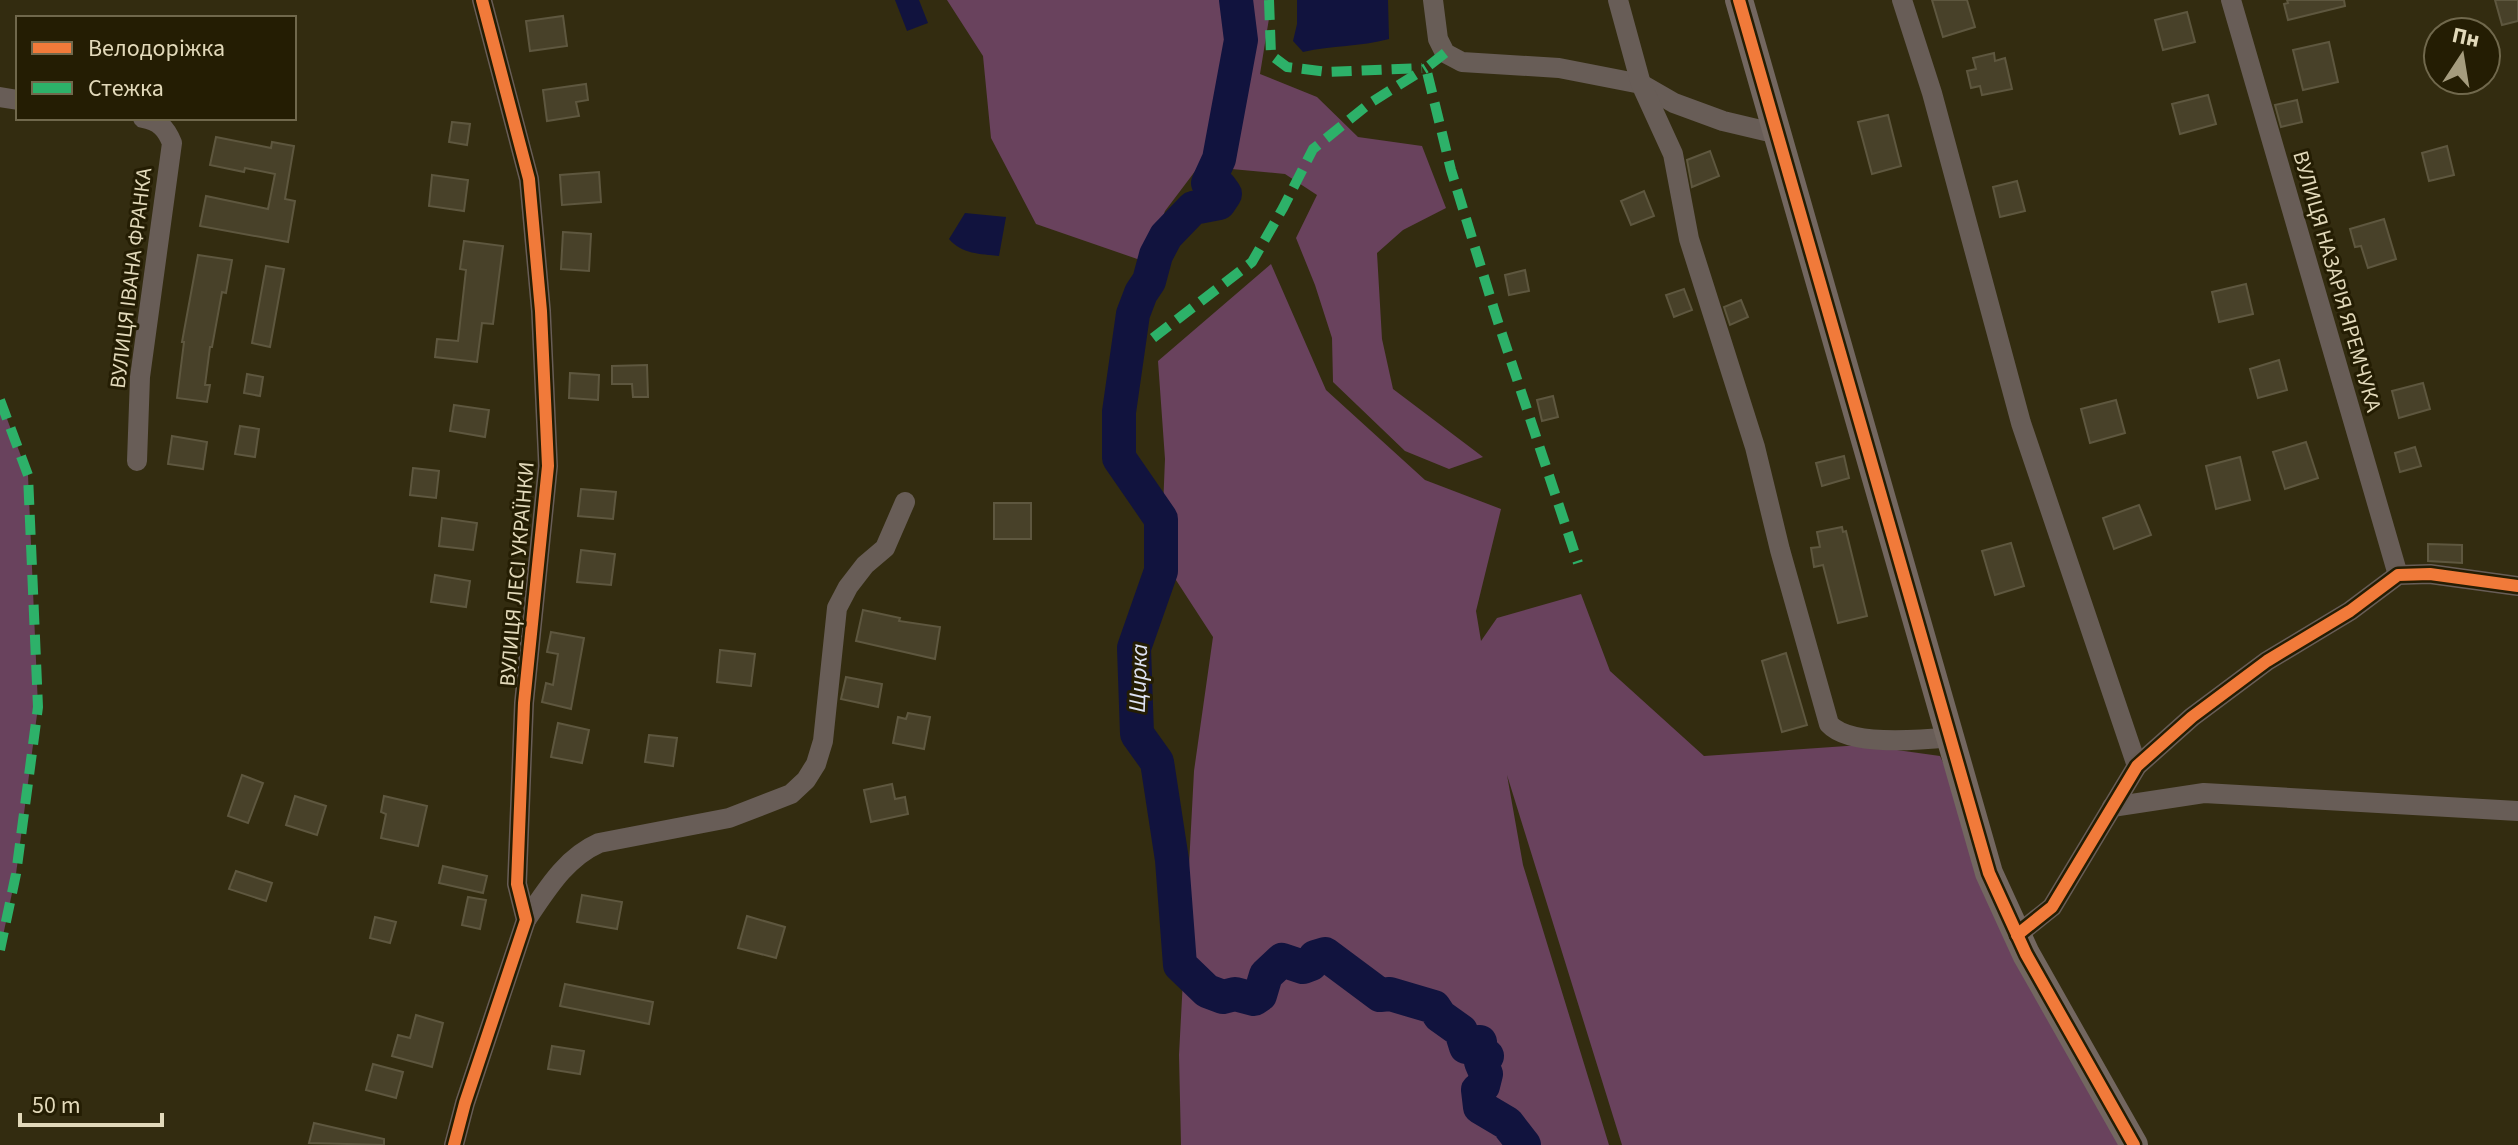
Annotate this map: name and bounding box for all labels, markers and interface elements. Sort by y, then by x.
legend [16,16,296,120]
north arrow [2422,16,2502,96]
text: Пн [2449,19,2483,56]
text: Велодоріжка [88,31,225,66]
text: Стежка [88,71,164,106]
street label: ВУЛИЦЯ НАЗАРІЯ ЯРЕМЧУКА [2284,147,2390,416]
street label: ВУЛИЦЯ ІВАНА ФРАНКА [102,166,160,390]
street label: ВУЛИЦЯ ЛЕСІ УКРАЇНКИ [491,460,543,688]
water label: Щирка [1120,643,1157,713]
scale bar [20,1077,162,1127]
text: 50 m [32,1088,81,1123]

